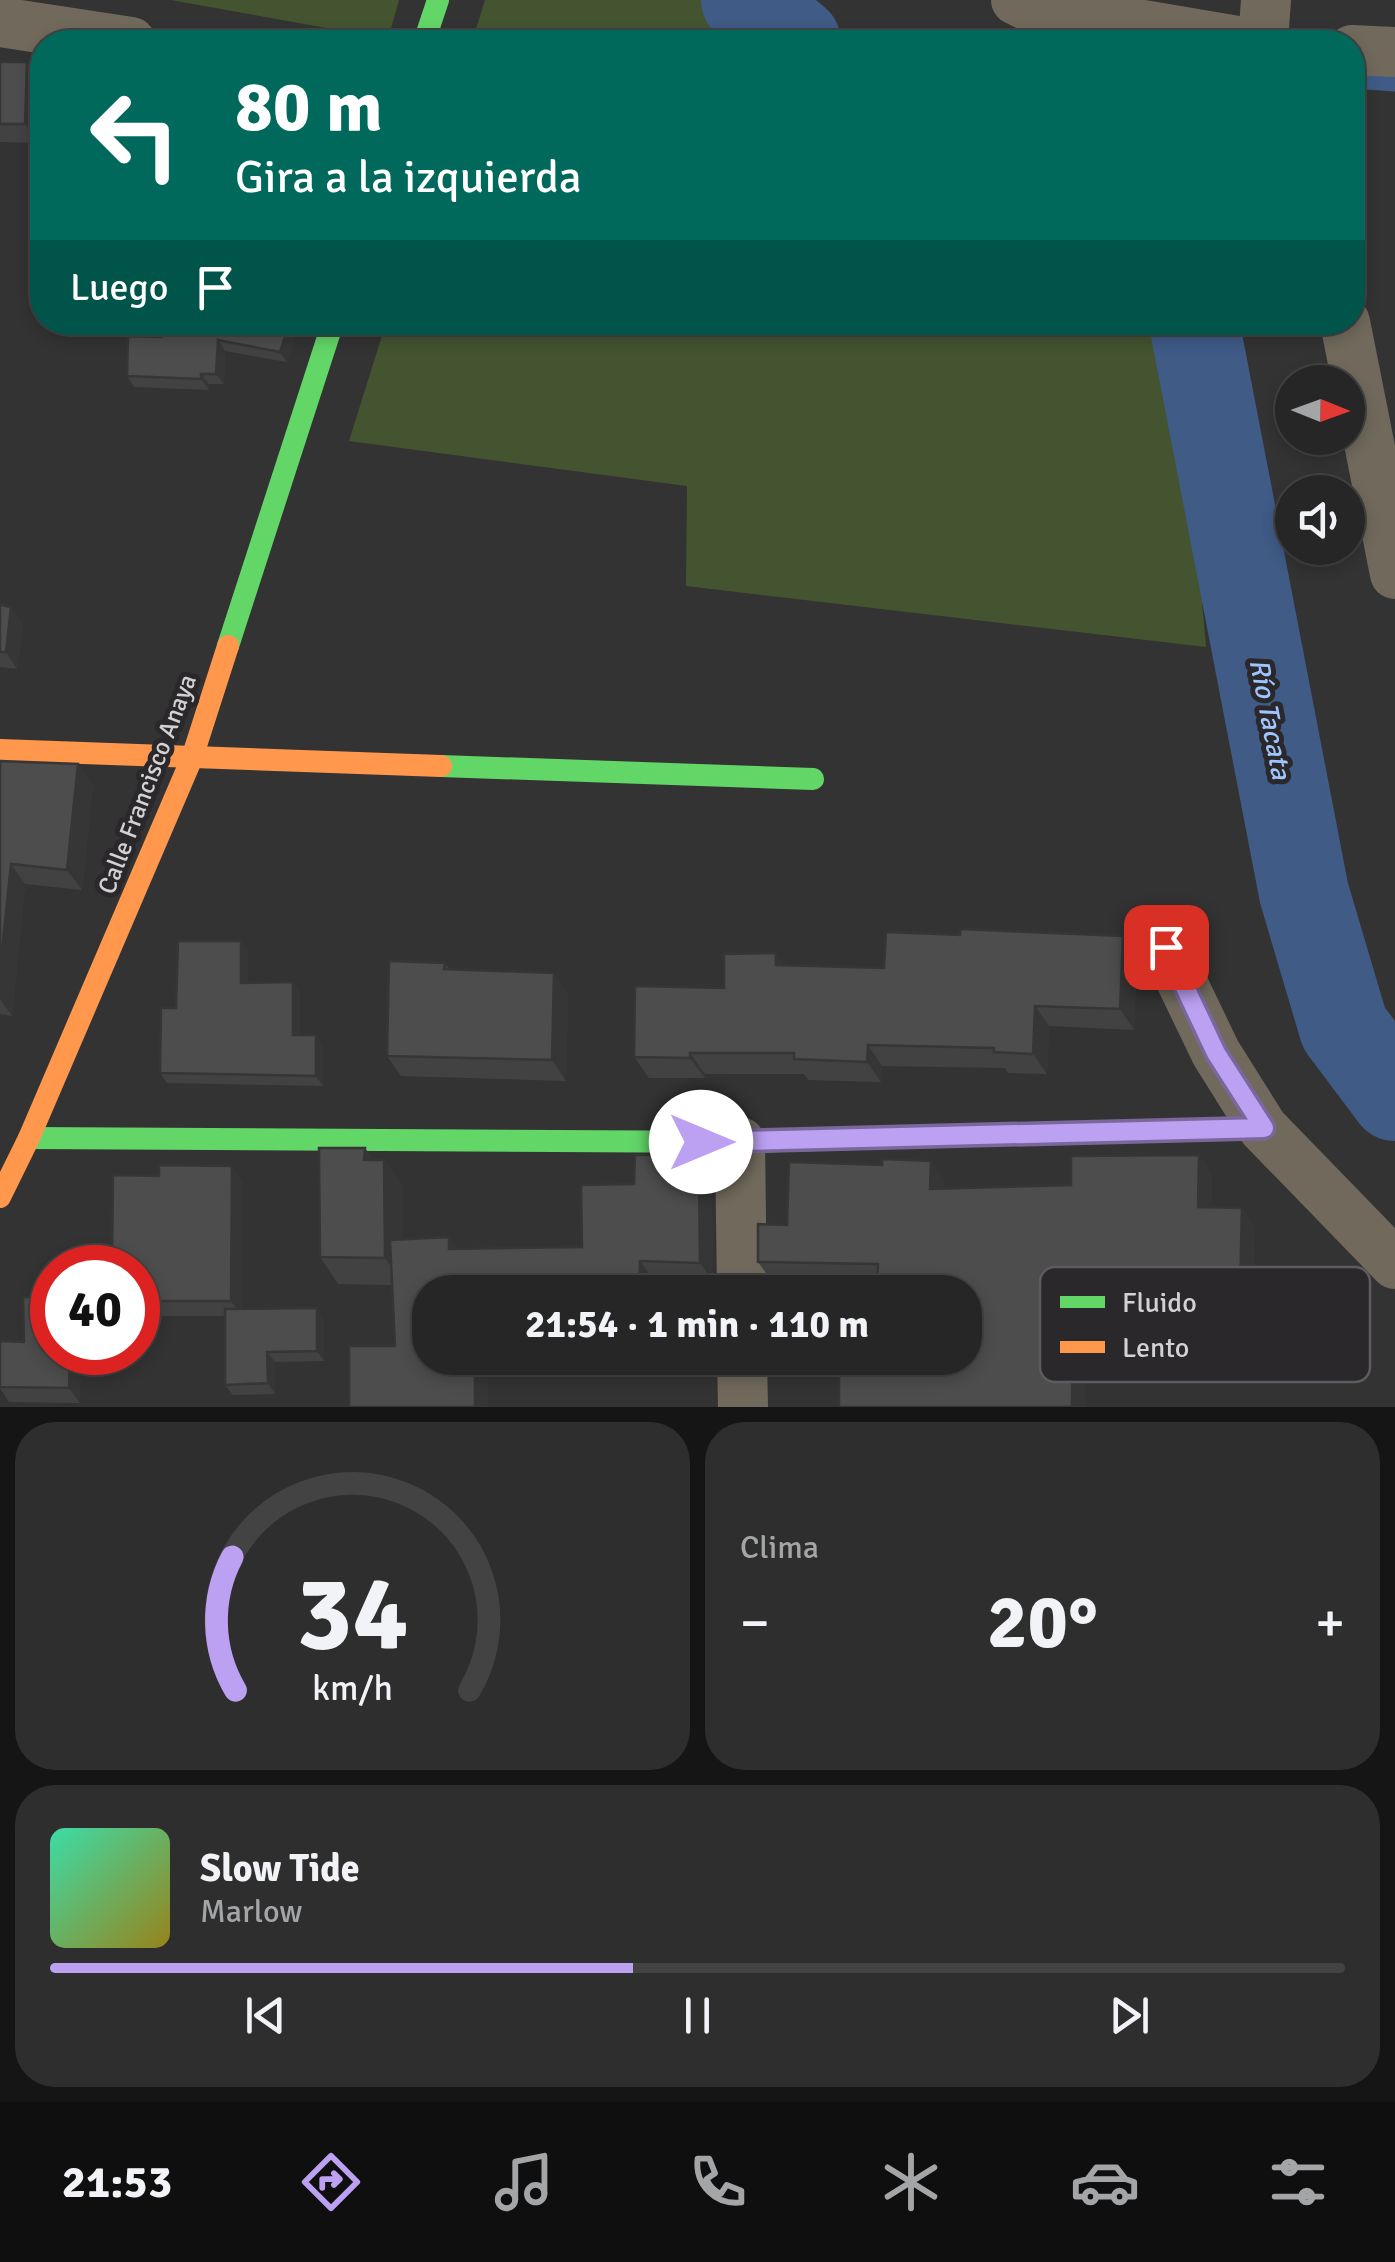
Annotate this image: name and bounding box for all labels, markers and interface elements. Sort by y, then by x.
text: 80 m [235,64,383,150]
icon: left [70,70,200,200]
text: Gira a la izquierda [235,150,582,205]
icon: arrive [188,260,243,315]
text: Luego [70,264,168,311]
north arrow [1275,365,1365,455]
map controls [1275,365,1365,565]
button: sound [1275,475,1365,565]
water label: Río Tacata [1242,656,1298,783]
street label: Calle Francisco Anaya [91,670,203,898]
pin [1124,905,1209,990]
icon: arrive [1139,920,1194,975]
position arrow [649,1090,753,1194]
speed limit sign: 40 [30,1245,160,1375]
legend [1040,1267,1370,1382]
text: Fluido [1122,1286,1197,1320]
text: 21:54 · 1 min · 110 m [525,1301,869,1348]
text: Lento [1122,1331,1189,1365]
text: Clima [740,1528,819,1567]
text: 34 [296,1550,409,1678]
text: 20° [987,1576,1098,1669]
text: − [740,1589,770,1657]
text: + [1315,1589,1345,1657]
text: km/h [312,1666,393,1710]
text: Slow Tide [200,1845,360,1892]
text: Marlow [200,1892,302,1931]
icon: previous [238,1988,293,2043]
icon: pause [670,1988,725,2043]
icon: next [1102,1988,1157,2043]
icon: directions [296,2147,366,2217]
icon: music [489,2147,559,2217]
icon: phone [683,2147,753,2217]
icon: climate [876,2147,946,2217]
icon: car [1070,2147,1140,2217]
icon: filters [1263,2147,1333,2217]
text: 21:53 [62,2155,172,2210]

